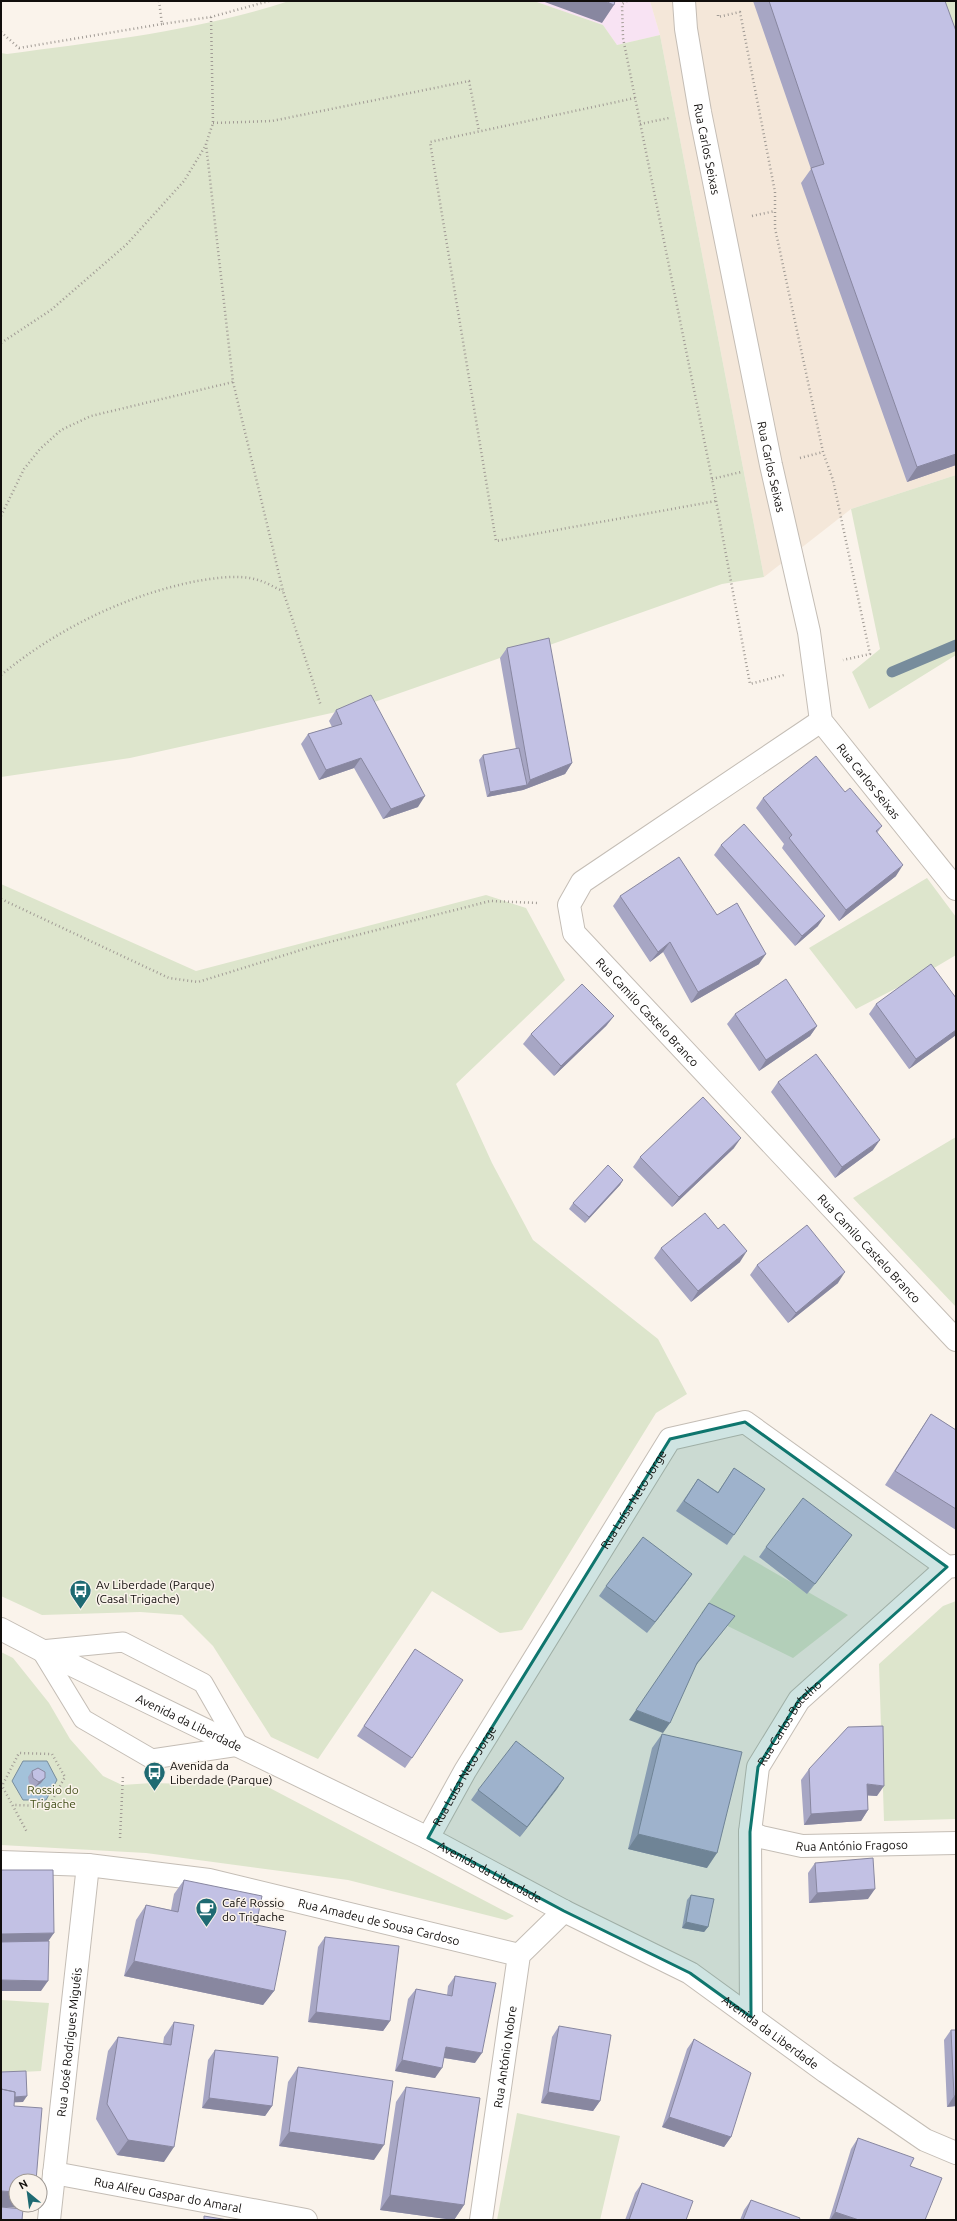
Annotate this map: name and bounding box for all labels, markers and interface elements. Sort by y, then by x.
street label: Rua Carlos Seixas [692,102,723,196]
street label: Rua Carlos Seixas [756,420,788,513]
street label: Rua Carlos Seixas [835,740,903,821]
street label: Rua Camilo Castelo Branco [594,955,702,1069]
street label: Rua Camilo Castelo Branco [816,1191,924,1305]
street label: Rua Luísa Neto Jorge [597,1447,668,1551]
bus stop icon: Av Liberdade (Parque) (Casal Trigache) [67,1578,93,1611]
place label: Av Liberdade (Parque) (Casal Trigache) [96,1578,215,1606]
street label: Rua Carlos Botelho [754,1677,824,1768]
street label: Avenida da Liberdade [134,1691,244,1753]
street label: Rua Luísa Neto Jorge [430,1723,498,1828]
bus stop icon: Avenida da Liberdade (Parque) [141,1759,167,1792]
place label: Avenida da Liberdade (Parque) [170,1759,272,1787]
park label: Rossio do Trigache [27,1783,79,1810]
street label: Rua António Fragoso [795,1837,908,1853]
street label: Avenida da Liberdade [436,1838,544,1905]
street label: Rua Amadeu de Sousa Cardoso [297,1895,461,1947]
cafe icon: Café Rossio do Trigache [194,1896,220,1929]
place label: Café Rossio do Trigache [222,1896,285,1923]
street label: Rua José Rodrigues Miguéis [54,1967,83,2117]
street label: Avenida da Liberdade [720,1992,821,2071]
street label: Rua António Nobre [491,2005,518,2109]
north arrow [8,2173,48,2213]
street label: Rua Alfeu Gaspar do Amaral [93,2174,243,2214]
text: N [17,2177,30,2191]

